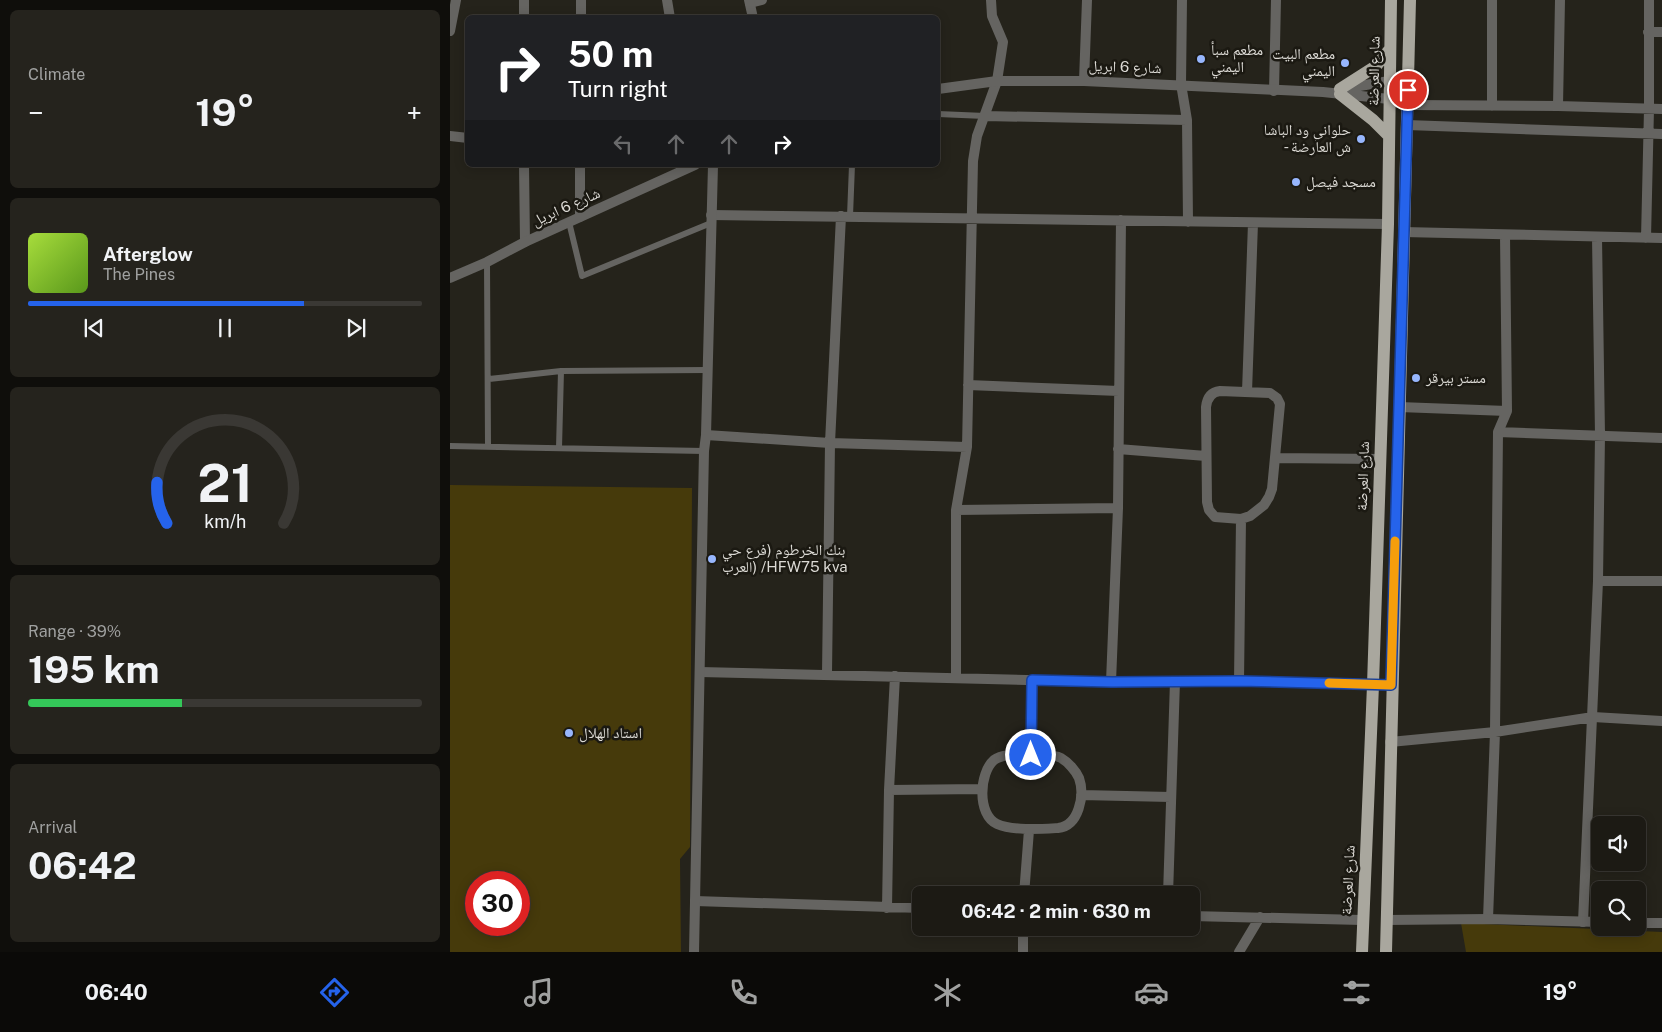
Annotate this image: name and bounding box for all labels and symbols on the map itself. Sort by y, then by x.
street label: شارع العرضة [1364,36,1385,106]
place label: مطعم سبأ اليمني [1211,41,1263,79]
place label: مطعم البيت اليمني [1272,45,1335,83]
marker: مطعم سبأ اليمني [1195,53,1207,65]
street label: شارع 6 ابريل [1088,57,1162,78]
marker: مطعم البيت اليمني [1339,57,1351,69]
pin [1387,69,1429,111]
place label: حلواني ود الباشا - ش العارضة [1264,121,1351,157]
marker: حلواني ود الباشا - ش العارضة [1355,133,1367,145]
place label: مسجد فيصل [1306,173,1376,192]
marker: مسجد فيصل [1290,176,1302,188]
street label: شارع 6 ابريل [529,184,603,231]
place label: مستر بيرقر [1425,369,1486,387]
marker: مستر بيرقر [1410,372,1422,384]
street label: شارع العرضة [1353,441,1374,511]
place label: بنك الخرطوم (فرع حي العرب) /HFW75 kva [722,541,848,576]
marker: بنك الخرطوم (فرع حي العرب) /HFW75 kva [706,553,718,565]
place label: استاد الهلال [579,724,642,743]
marker: استاد الهلال [563,727,575,739]
position arrow [1004,728,1056,780]
street label: شارع العرضة [1337,845,1360,915]
speed limit sign: 30 [465,871,530,936]

